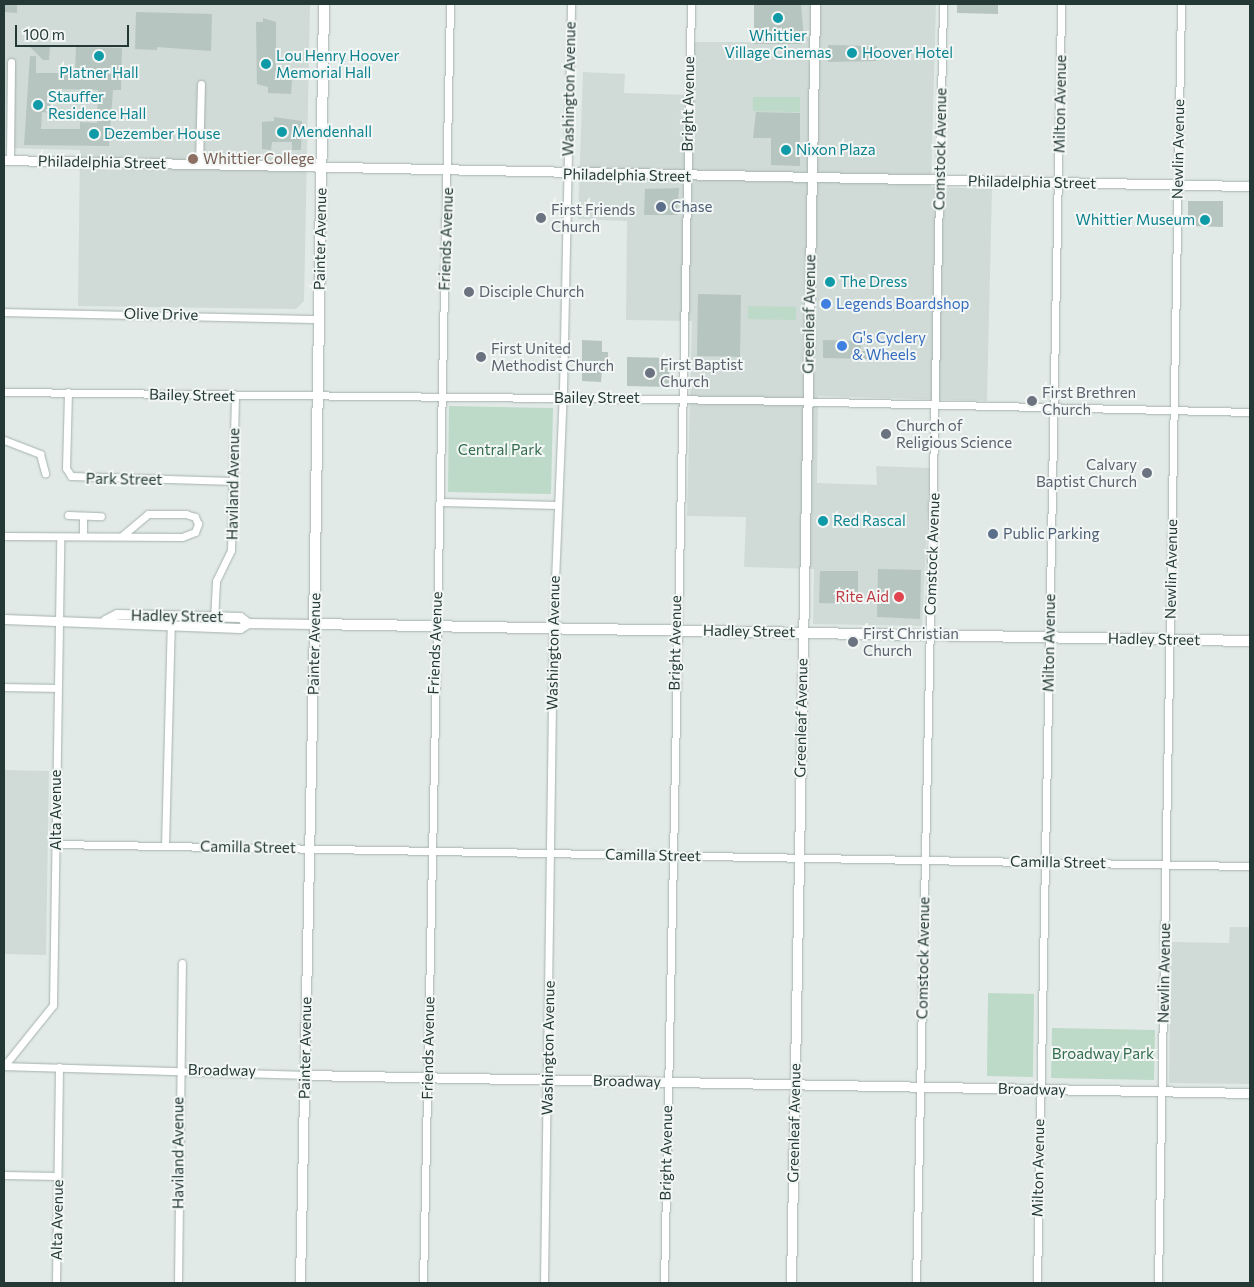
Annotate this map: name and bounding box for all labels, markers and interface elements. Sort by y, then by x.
marker: Whittier Village Cinemas [772,12,784,24]
scale bar [18,15,131,47]
street label: Washington Avenue [559,21,579,157]
text: 100 m [23,25,65,43]
place label: Whittier Village Cinemas [725,26,831,61]
place label: Hoover Hotel [862,44,953,62]
place label: Lou Henry Hoover Memorial Hall [276,46,399,81]
marker: Hoover Hotel [846,47,858,59]
marker: Platner Hall [93,50,105,62]
street label: Milton Avenue [1050,55,1070,153]
street label: Bright Avenue [678,56,698,152]
marker: Lou Henry Hoover Memorial Hall [260,58,272,70]
place label: Platner Hall [59,64,139,82]
place label: Stauffer Residence Hall [48,87,146,122]
street label: Comstock Avenue [930,88,950,210]
marker: Stauffer Residence Hall [32,99,44,111]
street label: Newlin Avenue [1168,99,1188,199]
place label: Mendenhall [292,123,372,141]
place label: Dezember House [104,125,220,143]
marker: Mendenhall [276,126,288,138]
marker: Dezember House [88,128,100,140]
place label: Nixon Plaza [796,141,876,159]
marker: Nixon Plaza [780,144,792,156]
place label: Whittier College [203,150,314,168]
street label: Philadelphia Street [38,152,166,172]
marker: Whittier College [187,153,199,165]
street label: Philadelphia Street [563,165,691,185]
street label: Philadelphia Street [968,172,1096,192]
street label: Friends Avenue [435,187,457,291]
street label: Painter Avenue [310,188,330,290]
place label: Chase [671,198,712,216]
place label: First Friends Church [551,200,635,235]
marker: Chase [655,201,667,213]
place label: Whittier Museum [1075,211,1195,229]
marker: First Friends Church [535,212,547,224]
marker: Whittier Museum [1199,214,1211,226]
street label: Greenleaf Avenue [799,254,819,374]
place label: The Dress [840,273,907,291]
marker: The Dress [824,276,836,288]
place label: Disciple Church [479,283,584,301]
marker: Disciple Church [463,286,475,298]
place label: Legends Boardshop [836,295,969,313]
marker: Legends Boardshop [820,298,832,310]
street label: Olive Drive [124,304,198,324]
place label: G's Cyclery & Wheels [852,328,926,363]
place label: First United Methodist Church [491,339,614,374]
marker: G's Cyclery & Wheels [836,340,848,352]
marker: First United Methodist Church [475,351,487,363]
place label: First Baptist Church [660,355,743,390]
marker: First Baptist Church [644,367,656,379]
place label: First Brethren Church [1042,383,1136,418]
street label: Bailey Street [149,385,235,405]
street label: Bailey Street [554,389,640,407]
marker: First Brethren Church [1026,395,1038,407]
place label: Church of Religious Science [896,416,1012,451]
street label: Haviland Avenue [223,428,243,540]
marker: Church of Religious Science [880,428,892,440]
park label: Central Park [458,441,542,459]
place label: Calvary Baptist Church [1036,455,1137,490]
marker: Calvary Baptist Church [1141,467,1153,479]
street label: Park Street [86,469,162,489]
street label: Comstock Avenue [921,492,943,616]
place label: Red Rascal [833,512,906,530]
marker: Red Rascal [817,515,829,527]
street label: Newlin Avenue [1161,519,1181,619]
place label: Public Parking [1003,525,1100,543]
marker: Public Parking [987,528,999,540]
street label: Washington Avenue [543,575,563,711]
place label: Rite Aid [835,588,889,606]
street label: Friends Avenue [424,591,446,695]
marker: Rite Aid [893,591,905,603]
street label: Painter Avenue [304,593,324,695]
street label: Milton Avenue [1039,594,1059,692]
street label: Bright Avenue [665,595,685,691]
street label: Hadley Street [131,606,223,626]
street label: Hadley Street [703,621,795,641]
place label: First Christian Church [863,624,959,659]
street label: Hadley Street [1108,629,1200,649]
marker: First Christian Church [847,636,859,648]
street label: Greenleaf Avenue [791,658,811,778]
street label: Alta Avenue [47,769,65,851]
street label: Camilla Street [200,837,296,857]
street label: Camilla Street [605,845,701,865]
street label: Camilla Street [1010,852,1106,872]
street label: Comstock Avenue [913,897,933,1019]
street label: Newlin Avenue [1154,923,1174,1023]
street label: Washington Avenue [538,980,558,1116]
street label: Friends Avenue [418,996,438,1100]
street label: Painter Avenue [295,997,315,1099]
park label: Broadway Park [1052,1045,1154,1063]
street label: Broadway [188,1060,256,1080]
street label: Greenleaf Avenue [784,1063,804,1183]
street label: Broadway [593,1071,661,1091]
street label: Broadway [998,1079,1066,1099]
street label: Haviland Avenue [169,1097,187,1209]
street label: Bright Avenue [656,1105,676,1201]
street label: Milton Avenue [1028,1119,1048,1217]
street label: Alta Avenue [47,1179,67,1261]

